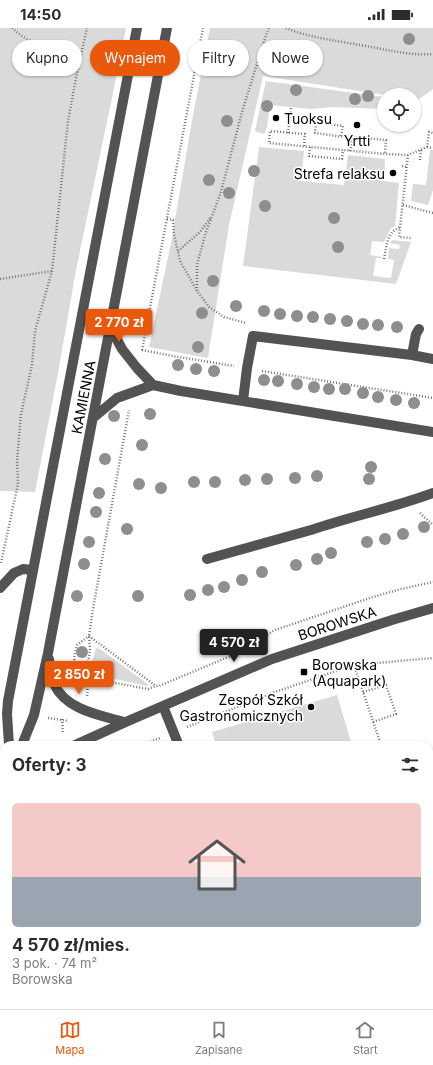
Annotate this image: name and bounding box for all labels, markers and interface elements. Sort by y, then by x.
text: 14:50 [20,5,61,24]
chip: Kupno [12,40,82,76]
chip: Wynajem [90,40,180,76]
chip: Filtry [188,40,249,76]
chip: Nowe [257,40,323,76]
map controls [377,88,421,132]
button: locate [377,88,421,132]
place label: Tuoksu [284,110,332,127]
marker: Tuoksu [271,113,281,123]
marker: Yrtti [352,120,362,130]
place label: Yrtti [344,132,370,149]
place label: Strefa relaksu [294,165,385,182]
marker: Strefa relaksu [388,168,398,178]
pin: 2 770 zł [78,309,160,343]
text: 2 770 zł [94,314,144,330]
street label: KAMIENNA [68,358,99,435]
street label: BOROWSKA [296,602,379,644]
pin: 4 570 zł [193,629,275,663]
text: 4 570 zł [209,634,259,650]
place label: Borowska (Aquapark) [312,656,386,689]
pin: 2 850 zł [38,661,120,695]
text: 2 850 zł [54,666,104,682]
marker: Borowska (Aquapark) [299,667,309,677]
place label: Zespół Szkół Gastronomicznych [180,691,304,724]
marker: Zespół Szkół Gastronomicznych [306,702,316,712]
icon: filters [399,754,421,776]
text: Oferty: 3 [12,755,86,775]
icon: home [181,829,253,901]
text: 4 570 zł/mies. [12,935,130,955]
text: 3 pok. · 74 m² [12,955,97,971]
text: Borowska [12,971,72,987]
tab: Mapa [55,1019,84,1057]
tab: Zapisane [195,1019,242,1057]
tab: Start [353,1019,378,1057]

